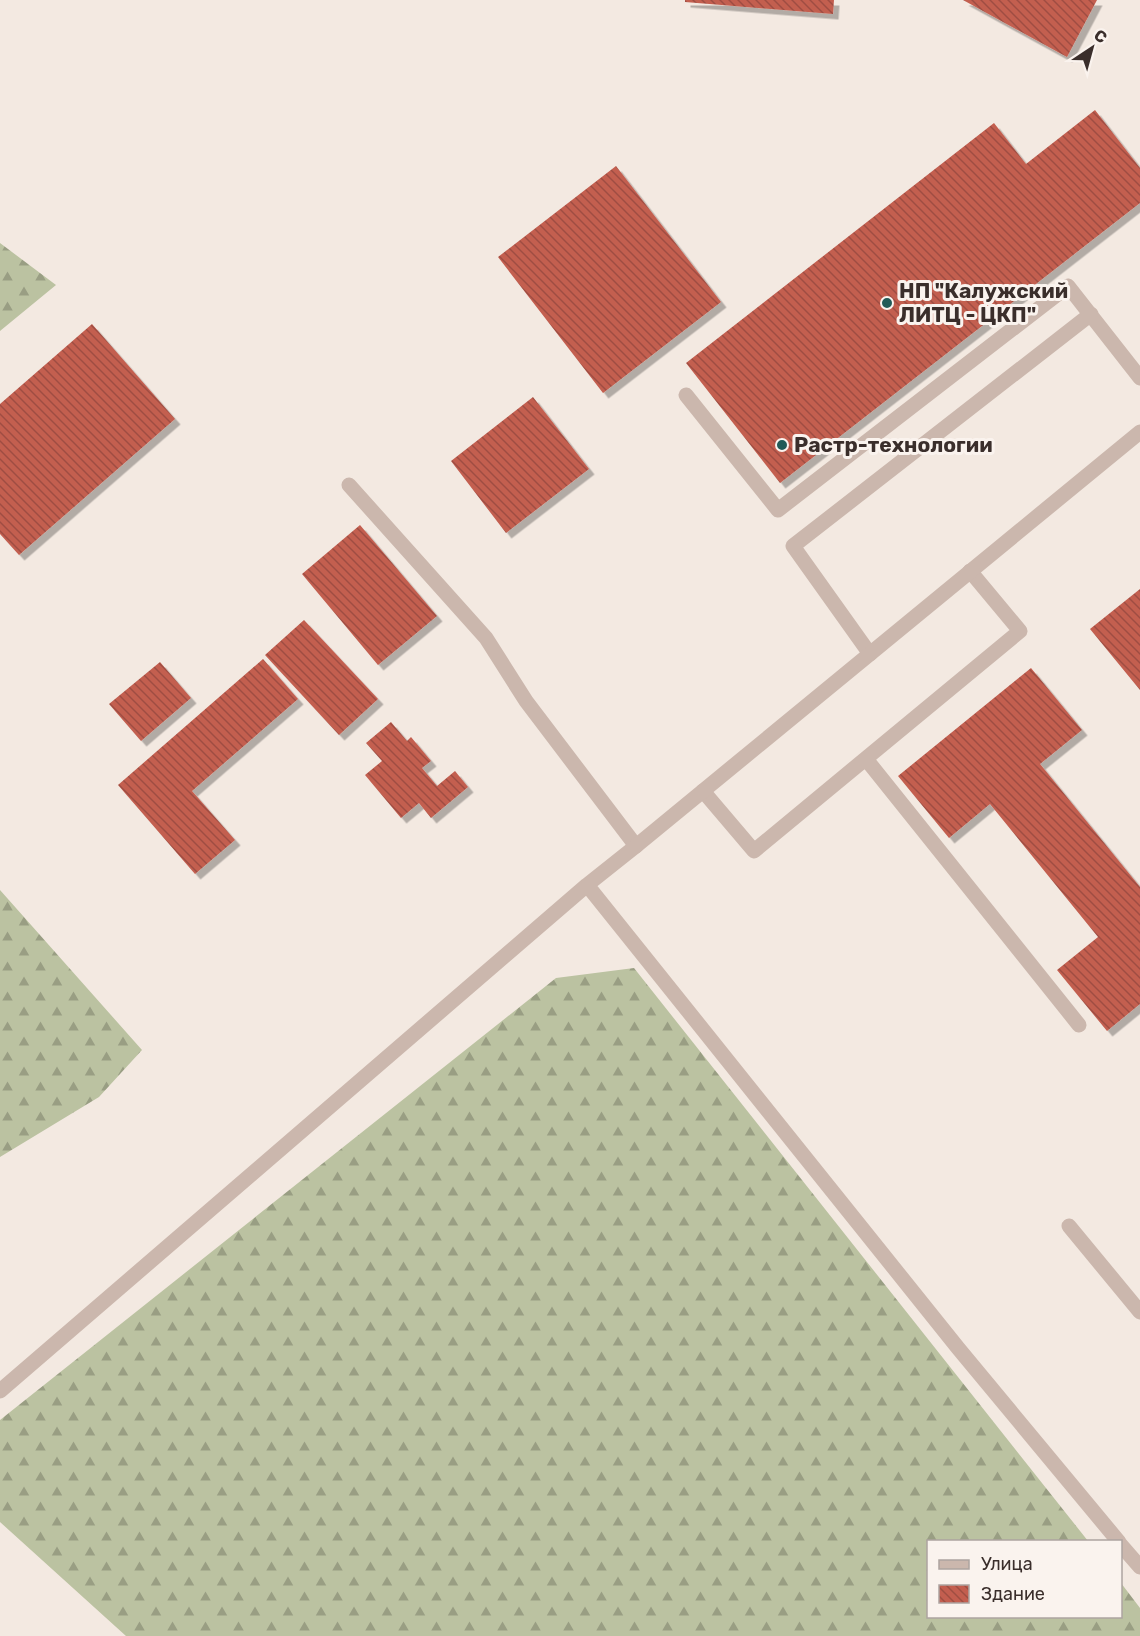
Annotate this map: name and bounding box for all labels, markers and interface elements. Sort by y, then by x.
north arrow [1062,18,1122,78]
text: С [1090,25,1111,47]
place label: НП "Калужский ЛИТЦ - ЦКП" [899,278,1068,327]
marker: НП "Калужский ЛИТЦ - ЦКП" [880,296,894,310]
place label: Растр-технологии [794,432,993,457]
marker: Растр-технологии [775,438,789,452]
legend [927,1540,1122,1618]
text: Улица [981,1553,1033,1575]
text: Здание [981,1583,1045,1605]

